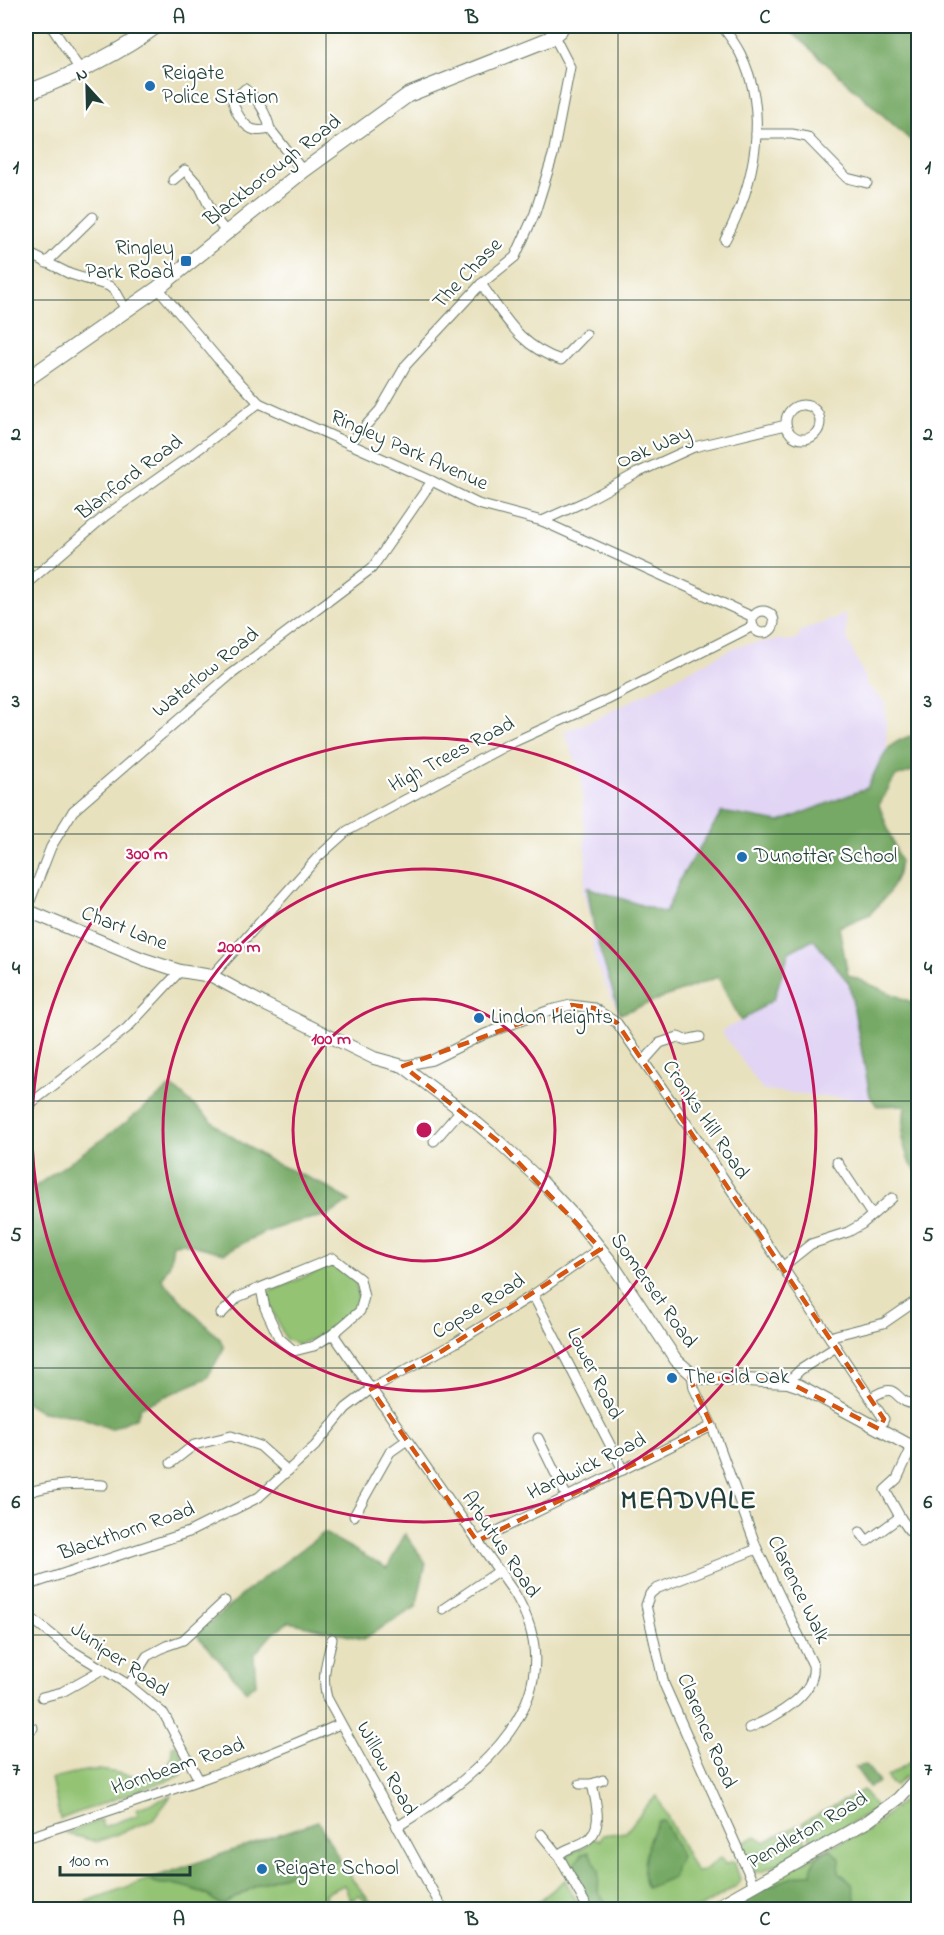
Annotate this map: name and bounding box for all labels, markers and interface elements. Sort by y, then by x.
text: A [173,4,185,33]
text: B [464,4,479,33]
text: C [760,4,771,33]
north arrow [57,57,117,117]
place label: Reigate Police Station [162,59,278,113]
text: N [73,62,92,88]
marker: Reigate Police Station [143,79,157,93]
street label: Blackborough Road [197,108,349,236]
text: 1 [13,154,20,183]
text: 1 [925,154,932,183]
street label: The Chase [426,231,510,317]
place label: Ringley Park Road [85,234,174,288]
marker: Ringley Park Road [179,254,193,268]
street label: Ringley Park Avenue [324,403,493,501]
street label: Oak Way [612,418,697,480]
text: 2 [10,421,21,450]
text: 2 [922,421,933,450]
street label: Blanford Road [70,428,190,529]
street label: Waterlow Road [146,620,266,725]
text: 3 [11,688,20,717]
text: 3 [923,688,932,717]
street label: High Trees Road [384,709,521,803]
text: 300 m [125,842,168,868]
place label: Dunottar School [753,842,897,872]
marker: Dunottar School [735,850,749,864]
street label: Chart Lane [76,899,172,959]
text: 200 m [217,935,261,961]
text: 4 [12,955,21,984]
text: 4 [924,955,933,984]
place label: Lindon Heights [491,1003,613,1035]
marker: Lindon Heights [472,1011,486,1025]
text: 100 m [311,1027,351,1053]
street label: Cronks Hill Road [654,1054,756,1186]
centre of rings [414,1120,434,1140]
text: 5 [10,1222,22,1251]
text: 5 [922,1222,934,1251]
street label: Somerset Road [602,1227,704,1355]
street label: Copse Road [427,1266,532,1348]
street label: Lower Road [558,1323,630,1425]
place label: The Old Oak [684,1363,790,1393]
marker: The Old Oak [665,1371,679,1385]
street label: Hardwick Road [523,1425,652,1509]
district label: MEADVALE [621,1482,757,1521]
street label: Arbutus Road [453,1486,547,1605]
text: 6 [12,1489,21,1518]
text: 6 [924,1489,933,1518]
street label: Blackthorn Road [54,1495,199,1570]
street label: Clarence Walk [759,1531,837,1650]
street label: Juniper Road [63,1615,175,1705]
street label: Clarence Road [668,1669,744,1793]
street label: Willow Road [348,1716,424,1822]
street label: Hornbeam Road [107,1730,249,1804]
text: 7 [12,1756,21,1785]
text: 7 [924,1756,933,1785]
street label: Pendleton Road [742,1784,874,1878]
scale bar [60,1839,190,1877]
text: 100 m [69,1849,109,1875]
place label: Reigate School [274,1854,399,1886]
marker: Reigate School [255,1862,269,1876]
text: A [173,1906,185,1935]
text: B [464,1906,479,1935]
text: C [760,1906,771,1935]

